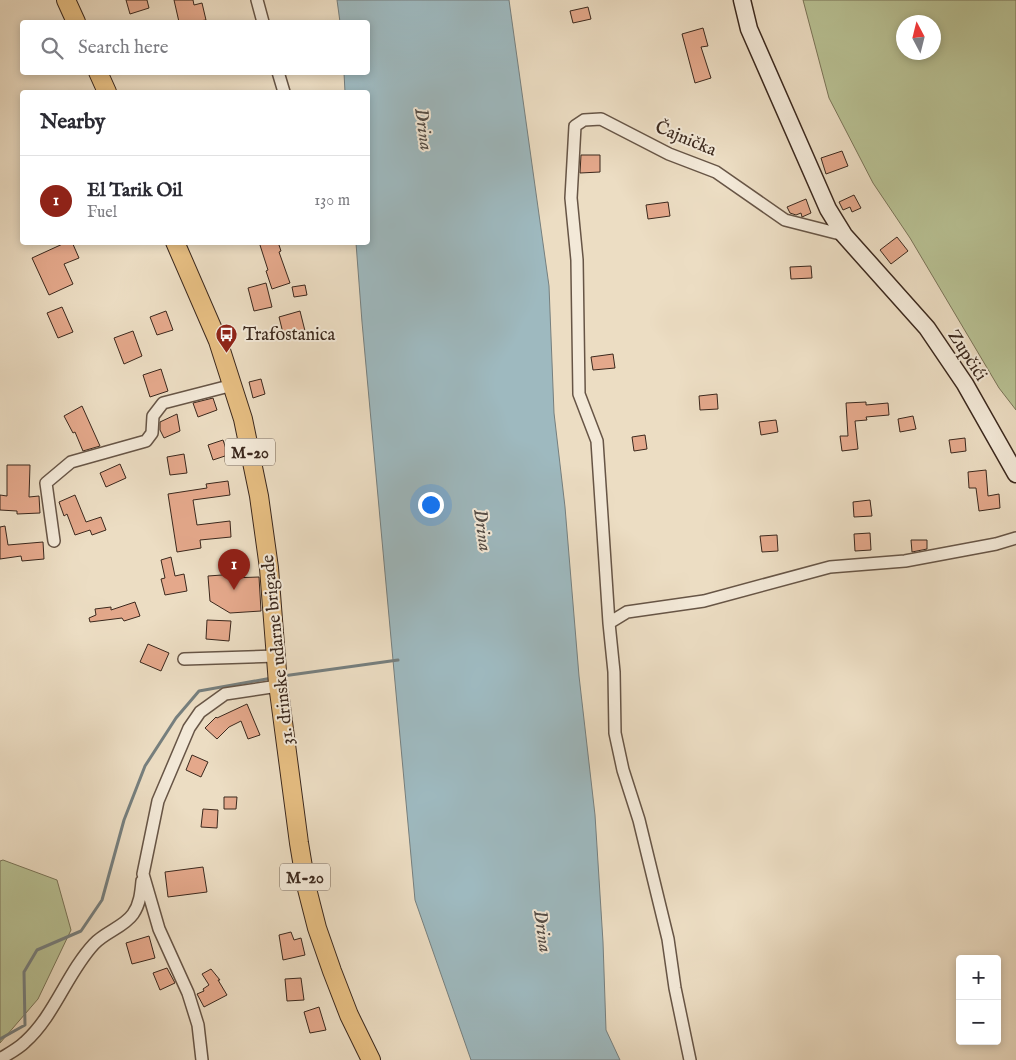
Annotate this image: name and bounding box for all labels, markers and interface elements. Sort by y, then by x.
north arrow [896,15,941,60]
search box [20,20,370,75]
icon: search [38,34,66,62]
text: Search here [78,36,169,60]
water label: Drina [408,106,438,152]
text: Nearby [40,109,105,136]
street label: Čajnička [651,114,721,163]
text: El Tarik Oil [87,179,183,203]
text: 1 [53,191,59,211]
text: 130 m [314,191,350,211]
text: Fuel [87,203,117,223]
bus stop icon: Trafostanica [215,322,239,353]
place label: Trafostanica [243,324,336,347]
street label: Zupčići [942,326,992,386]
road number: M-20 [225,438,275,466]
your location [418,492,444,518]
water label: Drina [467,507,497,553]
pin: 1 [218,549,250,590]
street label: 31. drinske udarne brigade [257,553,300,746]
road number: M-20 [280,864,330,890]
water label: Drina [527,908,557,954]
map controls [956,955,1001,1045]
button: + [956,955,1001,1000]
button: − [956,1000,1001,1045]

